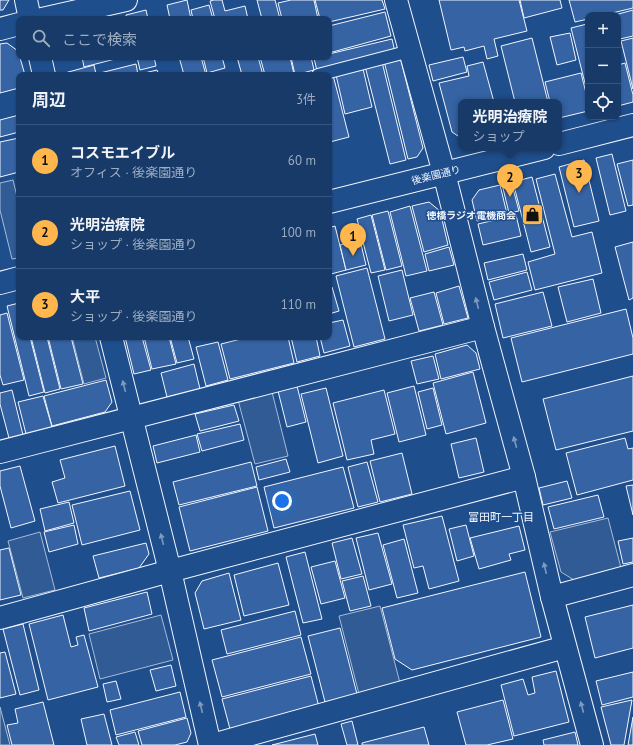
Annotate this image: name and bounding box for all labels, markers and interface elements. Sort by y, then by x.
map controls [585,12,621,120]
button: + [585,12,621,48]
search box [16,16,332,60]
icon: search [30,27,52,49]
text: ここで検索 [62,30,137,49]
button: − [585,48,621,84]
button: locate [585,84,621,120]
text: 周辺 [32,89,66,111]
text: 3件 [296,91,316,108]
popup [458,99,562,151]
text: 光明治療院 [472,107,548,126]
text: ショップ [472,128,525,145]
text: コスモエイブル [70,143,175,162]
text: 1 [41,152,49,169]
text: 60 m [288,152,316,169]
pin: 3 [566,160,592,193]
street label: 後楽園通り [410,163,462,187]
text: オフィス · 後楽園通り [70,164,197,181]
pin: 2 [497,164,523,197]
shop icon: 徳橋ラジオ電機商会 [519,202,545,228]
place label: 徳橋ラジオ電機商会 [426,209,516,222]
text: 光明治療院 [70,215,145,234]
pin: 1 [340,223,366,256]
text: 2 [41,224,49,241]
text: 100 m [281,224,316,241]
text: ショップ · 後楽園通り [70,236,197,253]
text: 大平 [70,287,100,306]
text: 3 [41,296,49,313]
text: 110 m [281,296,316,313]
one-way arrow [474,297,480,309]
text: ショップ · 後楽園通り [70,308,197,325]
one-way arrow [120,380,126,393]
one-way arrow [512,436,518,448]
your location [272,491,292,511]
district label: 富田町一丁目 [468,510,534,524]
one-way arrow [159,533,165,546]
one-way arrow [542,562,548,574]
one-way arrow [198,701,204,713]
one-way arrow [579,701,585,713]

